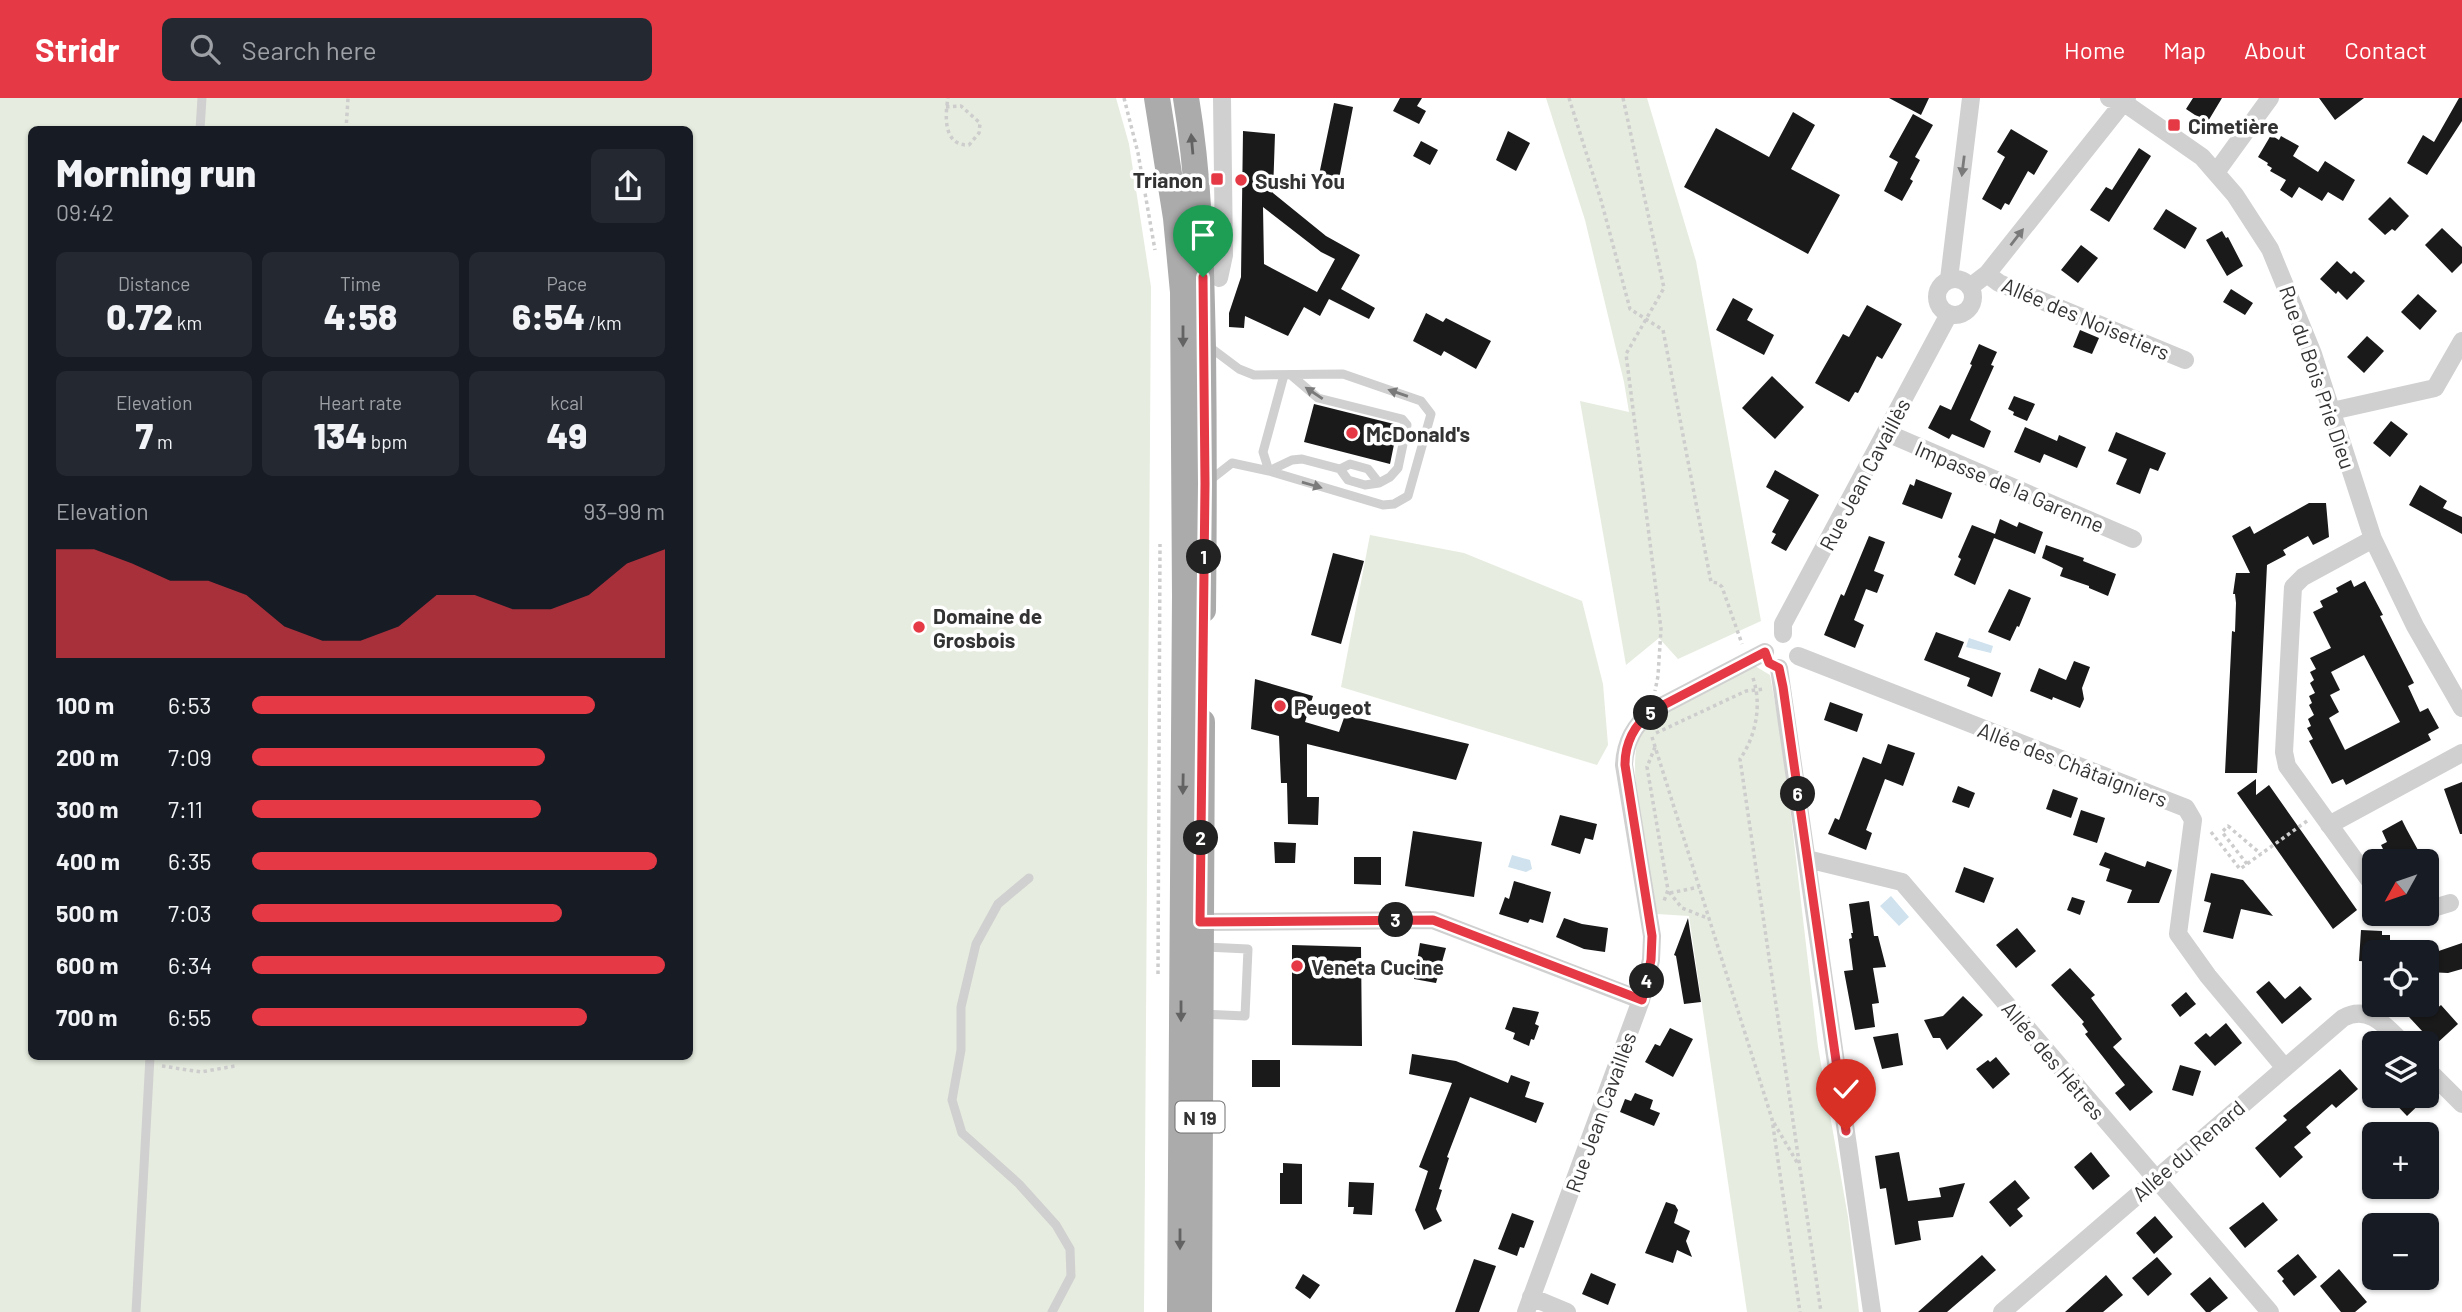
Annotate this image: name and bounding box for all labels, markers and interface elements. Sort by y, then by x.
search box [162,18,652,81]
text: Stridr [35,29,120,69]
icon: search [186,30,224,68]
text: Search here [242,34,377,65]
text: Home [2064,35,2125,64]
text: Map [2163,35,2206,64]
text: About [2244,35,2306,64]
text: Contact [2344,35,2427,64]
place label: Cimetière [2188,113,2279,138]
marker: Cimetière [2166,117,2182,133]
one-way arrow [1186,133,1197,155]
text: Morning run [56,149,256,195]
button: share [591,149,665,223]
one-way arrow [1957,155,1968,177]
place label: Trianon [1133,167,1203,192]
place label: Sushi You [1255,168,1345,193]
marker: Trianon [1209,171,1225,187]
marker: Sushi You [1233,172,1249,188]
text: 09:42 [56,198,114,226]
pin [1173,205,1233,277]
icon: arrive [1184,216,1222,254]
one-way arrow [2009,229,2024,247]
street label: Allée des Noisetiers [1998,271,2174,365]
text: Distance [118,272,190,295]
text: Time [340,272,381,295]
text: Pace [546,272,587,295]
street label: Rue du Bois Prie Dieu [2275,282,2361,472]
text: 0.72 [106,295,173,337]
text: 4:58 [324,295,397,337]
text: 6:54 [512,295,585,337]
text: km [173,311,202,334]
text: /km [585,311,622,334]
one-way arrow [1177,325,1189,347]
one-way arrow [1305,386,1323,400]
one-way arrow [1387,387,1408,398]
text: Elevation [116,391,192,414]
text: Heart rate [319,391,402,414]
text: kcal [550,391,583,414]
street label: Rue Jean Cavaillès [1813,394,1915,554]
text: 7 [136,414,153,456]
text: 134 [314,414,367,456]
text: 49 [547,414,587,456]
place label: McDonald's [1366,421,1470,446]
marker: McDonald's [1344,425,1360,441]
text: m [153,430,173,453]
text: bpm [367,430,407,453]
street label: Impasse de la Garenne [1912,435,2108,537]
one-way arrow [1301,480,1323,491]
text: Elevation [56,497,149,525]
text: 93–99 m [583,497,665,525]
pin: 1 [1186,540,1222,574]
text: 1 [1200,545,1207,568]
place label: Domaine de Grosbois [933,603,1042,652]
marker: Domaine de Grosbois [911,619,927,635]
text: 100 m [56,691,114,719]
text: 6:53 [168,691,211,719]
place label: Peugeot [1294,694,1371,719]
pin: 5 [1634,696,1668,730]
marker: Peugeot [1272,698,1288,714]
text: 5 [1645,701,1656,724]
street label: Allée des Châtaigniers [1975,716,2171,812]
text: 200 m [56,743,119,771]
text: 7:09 [168,743,212,771]
one-way arrow [1177,773,1189,795]
pin: 6 [1780,776,1815,812]
text: 6 [1792,782,1803,805]
text: 300 m [56,795,118,823]
text: 7:11 [168,795,203,823]
pin: 2 [1184,820,1218,856]
text: 2 [1195,826,1206,849]
text: 400 m [56,847,120,875]
text: 6:35 [168,847,211,875]
north arrow [2362,849,2440,926]
map controls [2362,849,2439,1290]
text: 500 m [56,899,118,927]
text: 7:03 [168,899,212,927]
pin: 3 [1378,902,1414,938]
text: 3 [1390,908,1401,931]
button: locate [2362,940,2439,1017]
text: 600 m [56,951,118,979]
text: 6:34 [168,951,212,979]
place label: Veneta Cucine [1311,954,1444,979]
marker: Veneta Cucine [1289,958,1305,974]
pin: 4 [1630,964,1664,998]
text: 4 [1641,969,1652,992]
street label: Allée des Hêtres [1997,996,2111,1124]
one-way arrow [1175,1001,1187,1023]
text: 700 m [56,1003,117,1031]
text: 6:55 [168,1003,211,1031]
street label: Rue Jean Cavaillès [1559,1028,1641,1196]
button: layers [2362,1031,2439,1108]
pin [1816,1059,1876,1131]
icon: check [1827,1070,1865,1108]
street label: Allée du Renard [2127,1094,2249,1206]
road number: N 19 [1176,1102,1224,1133]
button: + [2362,1122,2439,1199]
button: − [2362,1213,2439,1290]
one-way arrow [1174,1228,1186,1250]

